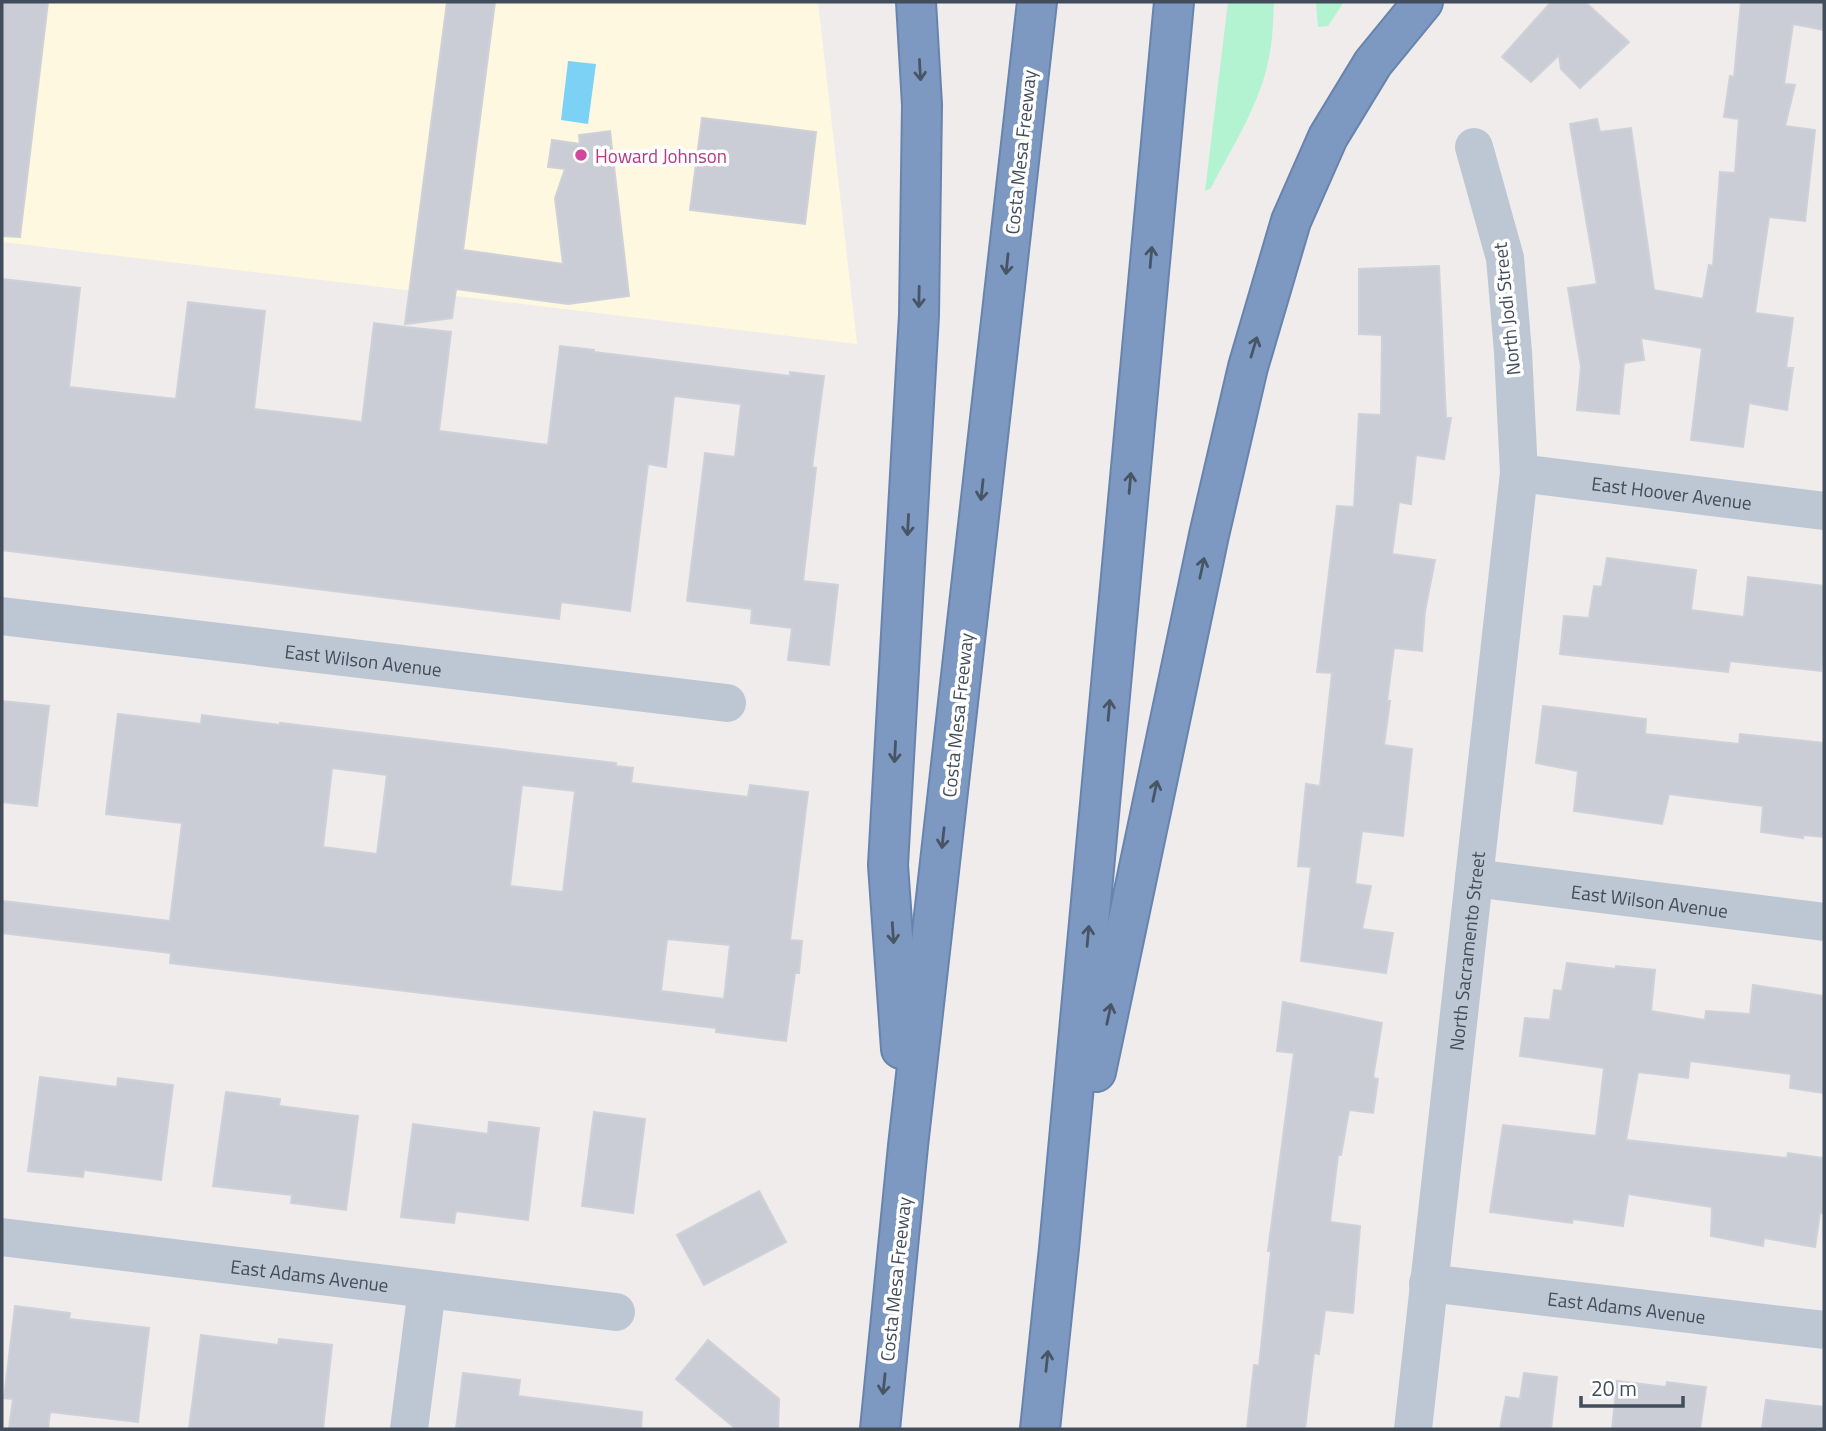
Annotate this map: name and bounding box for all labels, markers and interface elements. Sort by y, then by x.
one-way arrow [914,58,927,81]
street label: Costa Mesa Freeway [997,68,1043,236]
place label: Howard Johnson [595,141,727,170]
marker: Howard Johnson [573,147,589,163]
street label: North Jodi Street [1485,241,1527,377]
one-way arrow [1145,246,1158,269]
one-way arrow [1001,253,1014,275]
one-way arrow [913,286,926,309]
one-way arrow [1248,336,1261,358]
street label: East Hoover Avenue [1590,468,1754,516]
one-way arrow [1124,473,1137,495]
one-way arrow [975,479,988,501]
one-way arrow [901,513,914,535]
one-way arrow [1196,557,1210,580]
street label: Costa Mesa Freeway [934,631,980,799]
street label: East Wilson Avenue [283,636,444,683]
one-way arrow [1103,699,1116,722]
one-way arrow [888,740,901,763]
one-way arrow [1149,780,1163,803]
one-way arrow [936,826,949,849]
street label: North Sacramento Street [1441,849,1491,1052]
street label: East Wilson Avenue [1569,876,1730,924]
one-way arrow [887,921,900,944]
one-way arrow [1082,926,1095,948]
one-way arrow [1102,1003,1116,1026]
street label: Costa Mesa Freeway [872,1195,918,1363]
street label: East Adams Avenue [229,1251,390,1299]
street label: East Adams Avenue [1546,1283,1707,1330]
one-way arrow [1041,1351,1054,1373]
scale bar [1581,1364,1682,1408]
text: 20 m [1591,1372,1637,1404]
one-way arrow [877,1373,890,1395]

